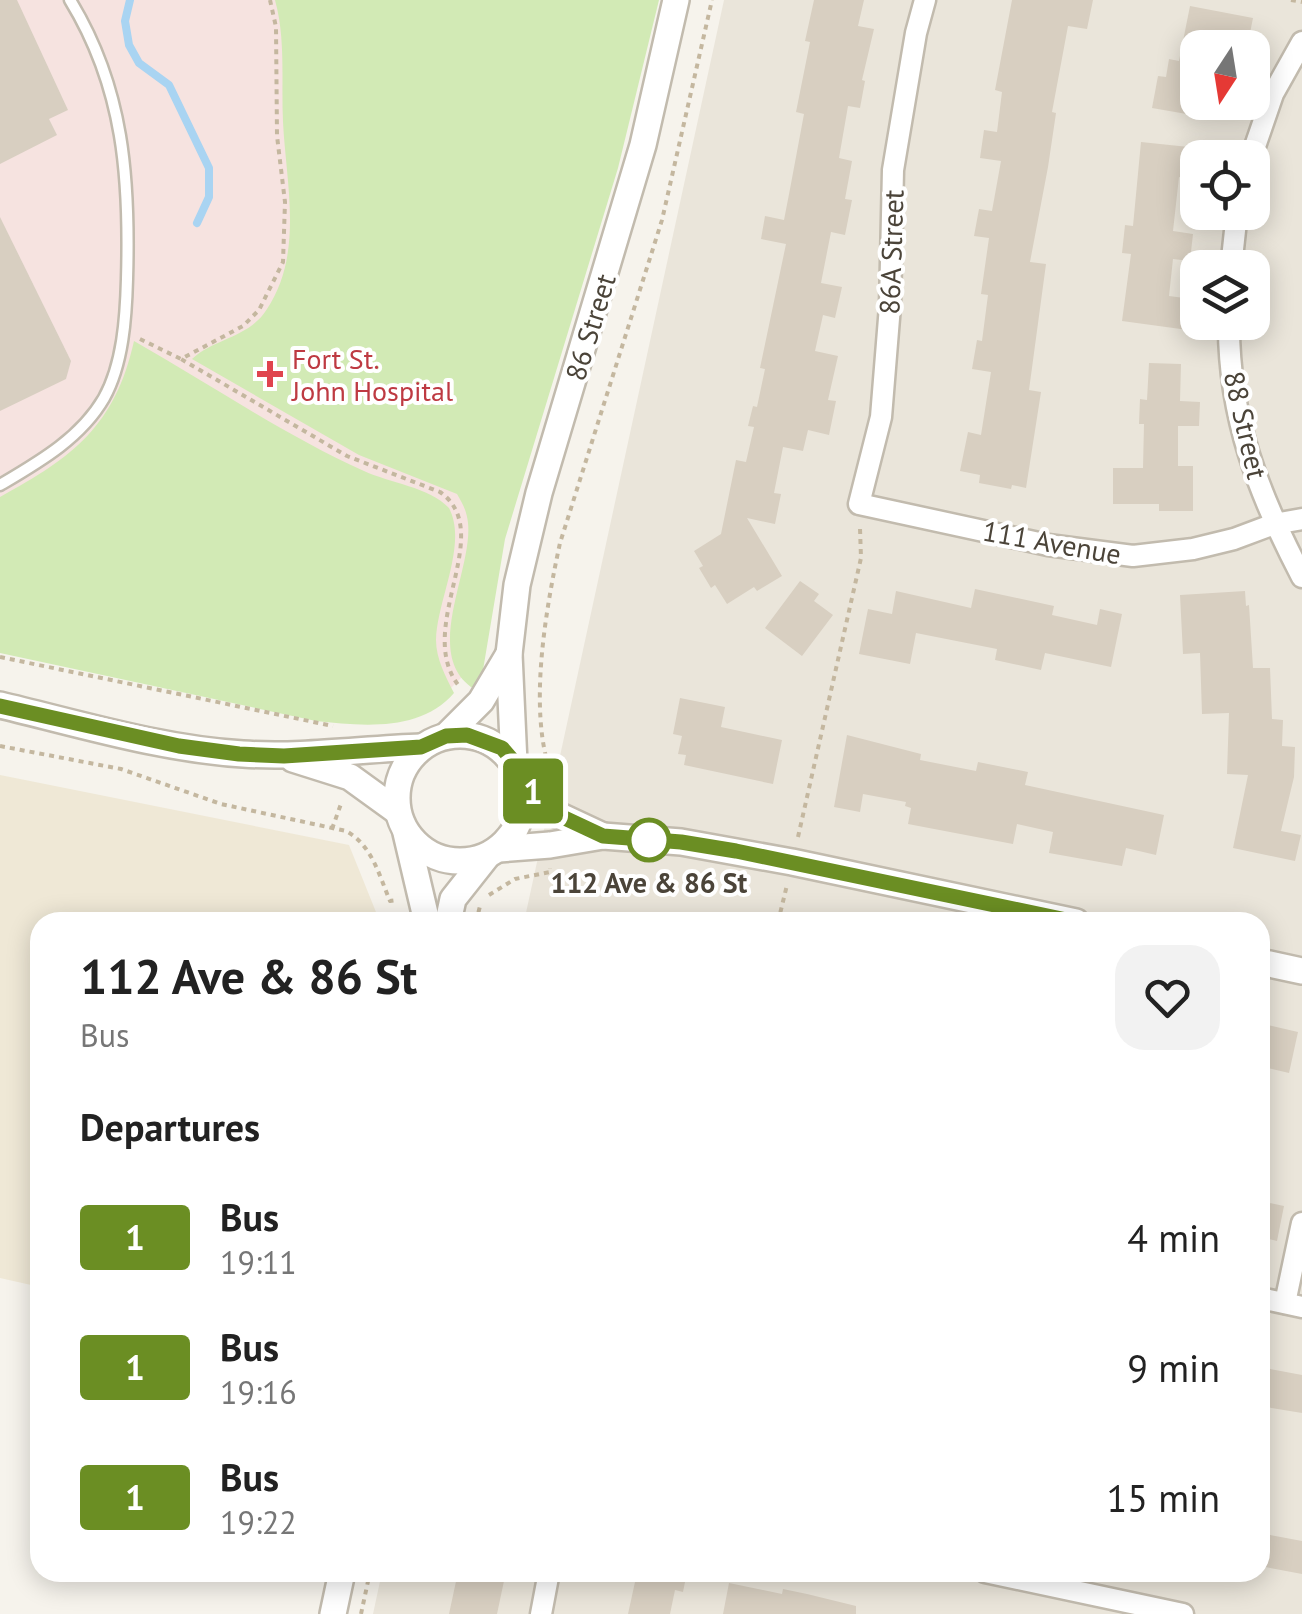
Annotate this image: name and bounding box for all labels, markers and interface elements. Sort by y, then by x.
north arrow [1180,30,1270,120]
map controls [1180,30,1270,340]
button: locate [1180,140,1270,230]
street label: 86A Street [870,189,912,315]
button: layers [1180,250,1270,340]
street label: 86 Street [556,269,624,385]
place label: Fort St. John Hospital [291,340,453,409]
marker: Fort St. John Hospital [257,361,283,387]
street label: 88 Street [1216,367,1276,483]
street label: 111 Avenue [980,512,1124,572]
line badge: 1 [500,758,566,824]
text: 1 [523,768,543,814]
marker: 112 Ave & 86 St [628,819,670,861]
place label: 112 Ave & 86 St [551,864,748,901]
text: 112 Ave & 86 St [80,945,417,1007]
button: heart [1115,945,1220,1050]
text: Bus [80,1014,129,1056]
text: Departures [80,1102,260,1151]
text: Bus [220,1192,279,1241]
text: 4 min [1127,1213,1220,1262]
text: 1 [125,1214,145,1260]
text: 19:11 [220,1241,297,1283]
text: Bus [220,1322,279,1371]
text: 9 min [1127,1343,1220,1392]
text: 1 [125,1344,145,1390]
text: 19:16 [220,1371,297,1413]
text: Bus [220,1452,279,1501]
text: 15 min [1107,1473,1220,1522]
text: 1 [125,1474,145,1520]
text: 19:22 [220,1501,297,1543]

